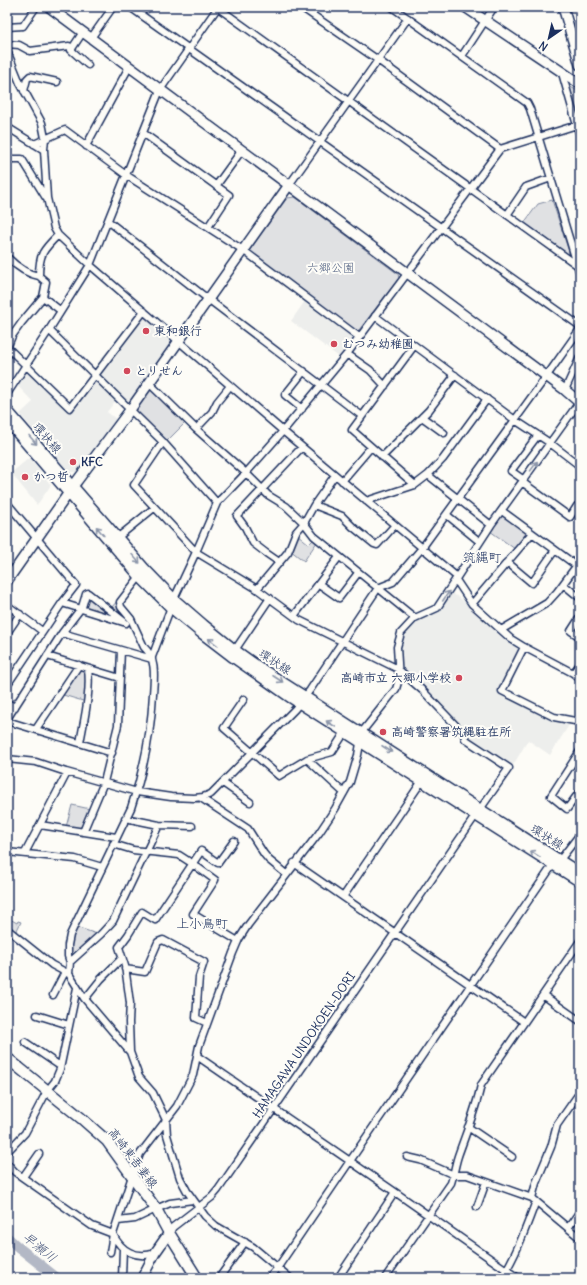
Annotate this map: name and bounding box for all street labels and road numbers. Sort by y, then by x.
street label: 環状線 [30,419,65,456]
street label: 環状線 [256,645,294,678]
street label: 環状線 [528,821,567,852]
street label: HAMAGAWA UNDOKOEN-DORI [249,969,358,1121]
street label: 高崎東吾妻線 [105,1125,161,1191]

